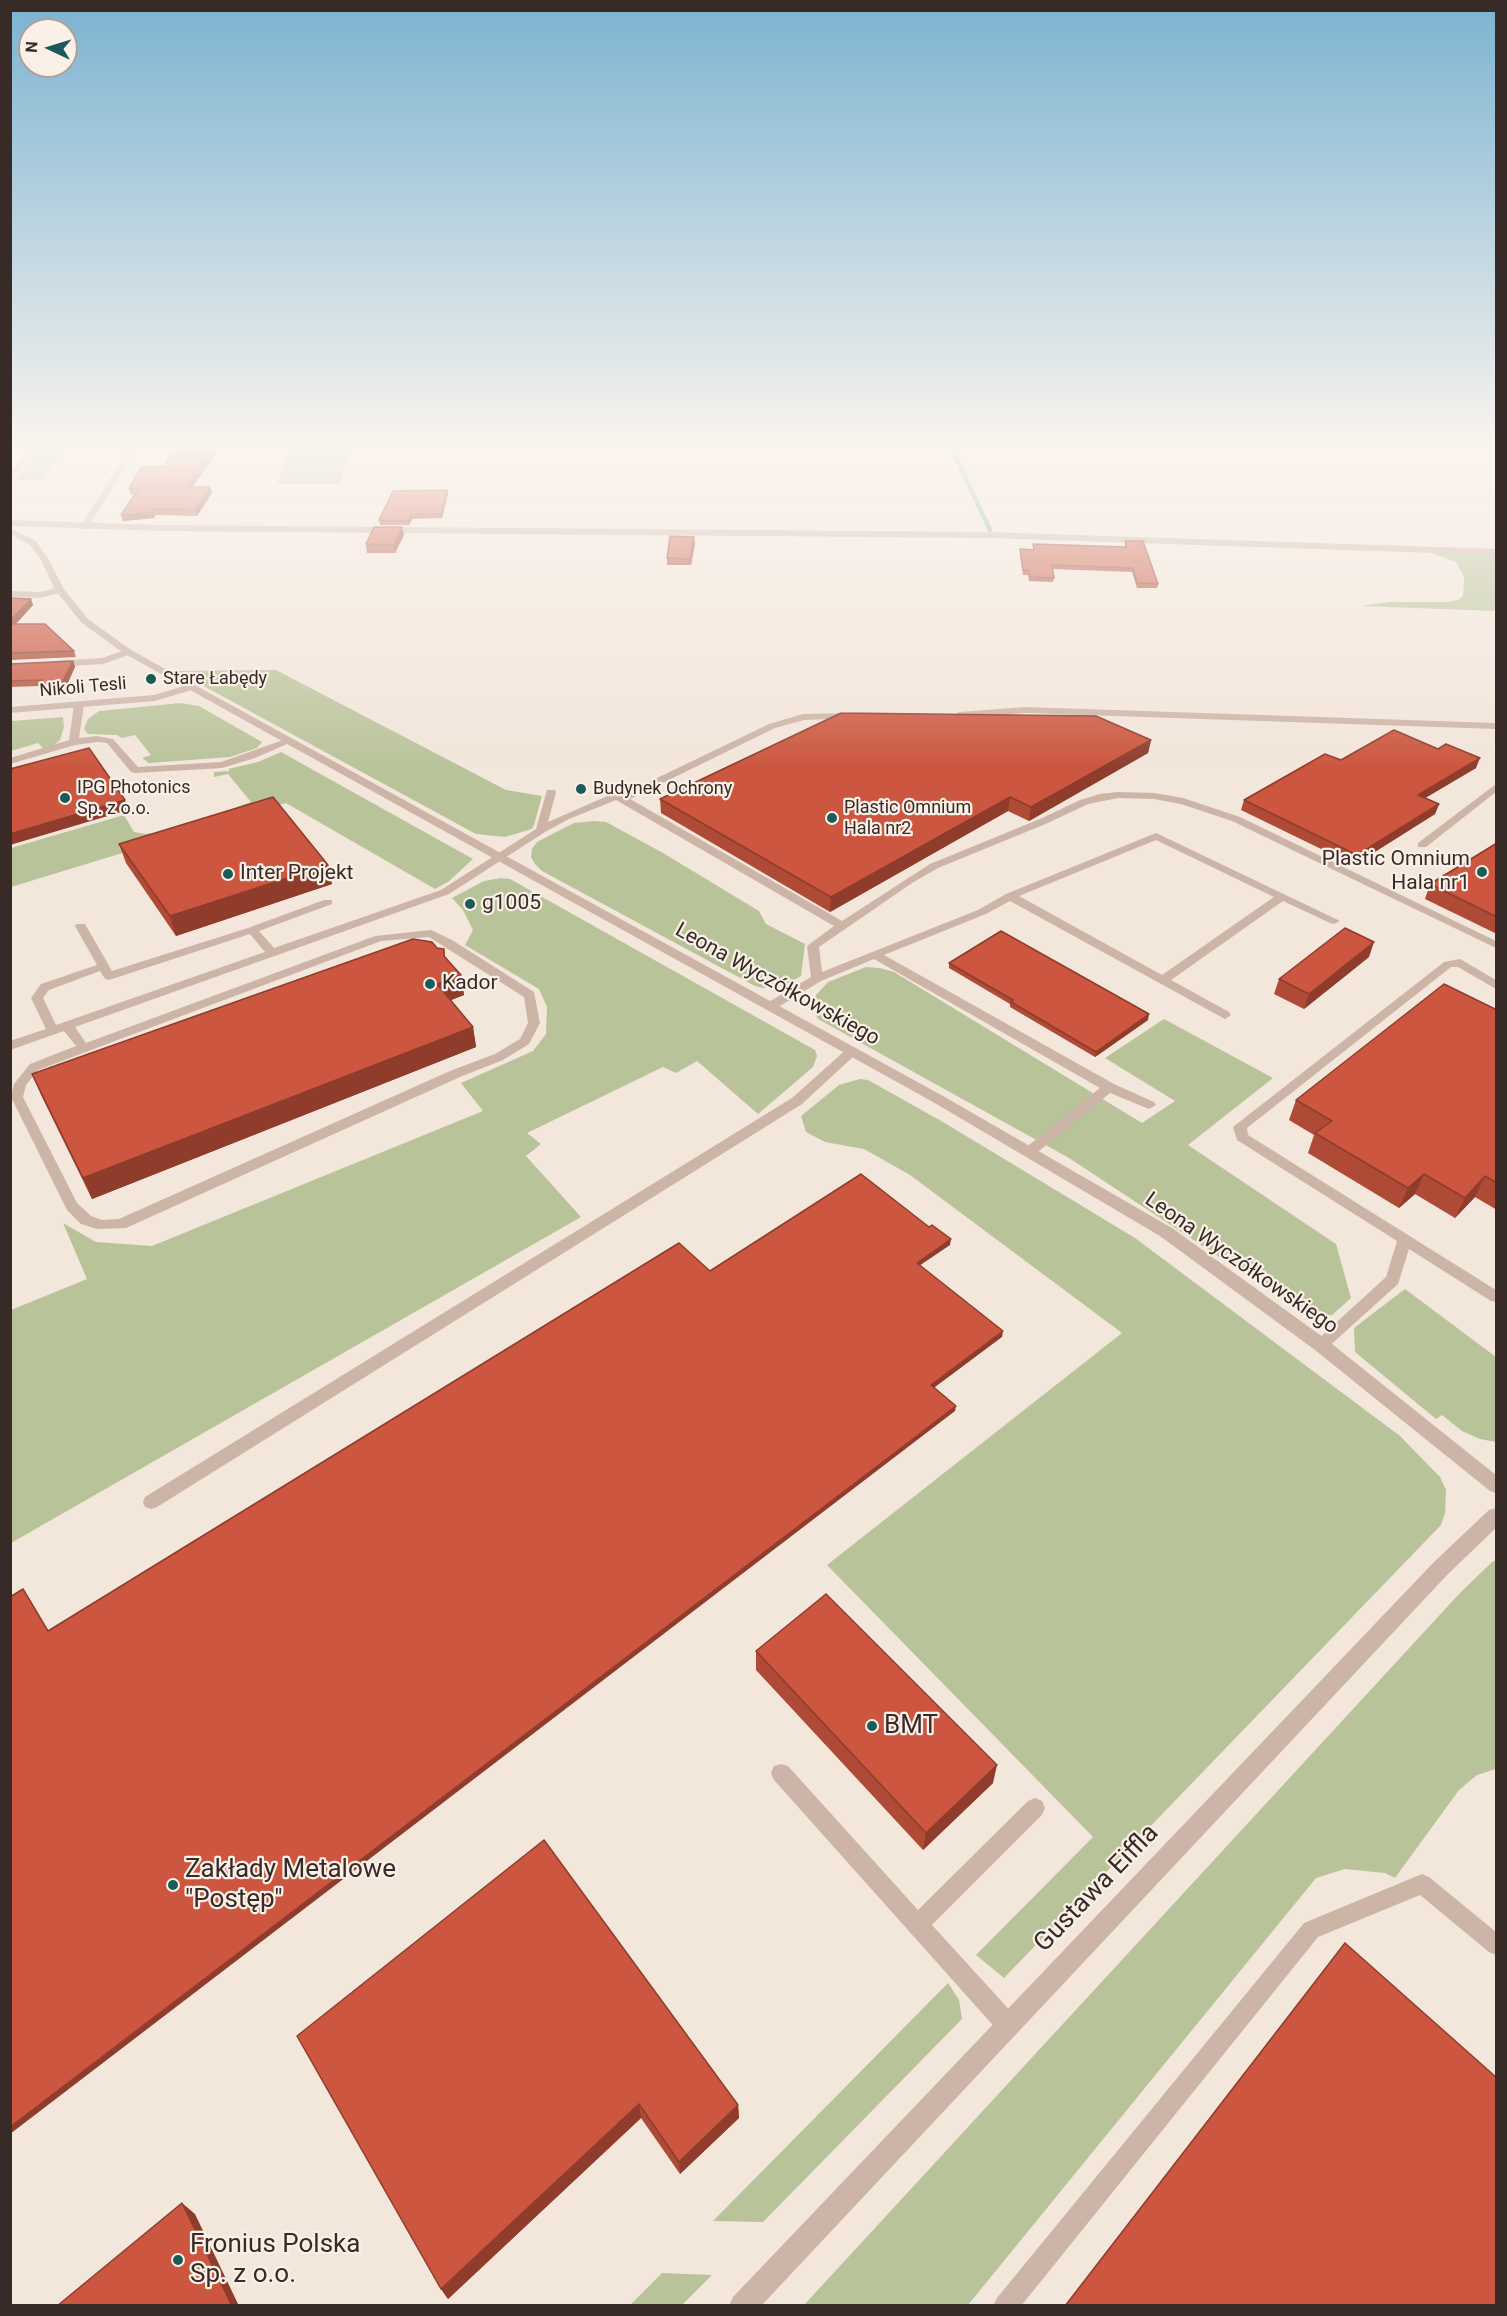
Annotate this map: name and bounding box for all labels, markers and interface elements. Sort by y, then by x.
north arrow [18,18,78,78]
text: N [22,41,41,53]
place label: Stare Łabędy [163,668,267,690]
marker: Stare Łabędy [144,672,158,686]
street label: Nikoli Tesli [39,673,127,703]
place label: IPG Photonics Sp. z o.o. [77,777,191,820]
place label: Budynek Ochrony [593,778,732,800]
marker: Budynek Ochrony [574,782,588,796]
marker: IPG Photonics Sp. z o.o. [58,791,72,805]
place label: Plastic Omnium Hala nr2 [844,797,971,840]
marker: Plastic Omnium Hala nr2 [825,811,839,825]
place label: Plastic Omnium Hala nr1 [1322,847,1470,897]
place label: Inter Projekt [240,861,353,887]
marker: Plastic Omnium Hala nr1 [1475,865,1489,879]
marker: Inter Projekt [221,867,235,881]
place label: g1005 [482,891,541,917]
marker: g1005 [463,897,477,911]
street label: Leona Wyczółkowskiego [670,918,884,1052]
place label: Kador [442,971,498,997]
marker: Kador [423,977,437,991]
street label: Leona Wyczółkowskiego [1140,1188,1342,1340]
place label: BMT [884,1710,938,1742]
marker: BMT [865,1719,879,1733]
street label: Gustawa Eiffla [1028,1819,1166,1959]
place label: Zakłady Metalowe "Postęp" [185,1854,396,1916]
marker: Zakłady Metalowe "Postęp" [166,1878,180,1892]
place label: Fronius Polska Sp. z o.o. [190,2229,360,2290]
marker: Fronius Polska Sp. z o.o. [171,2253,185,2267]

